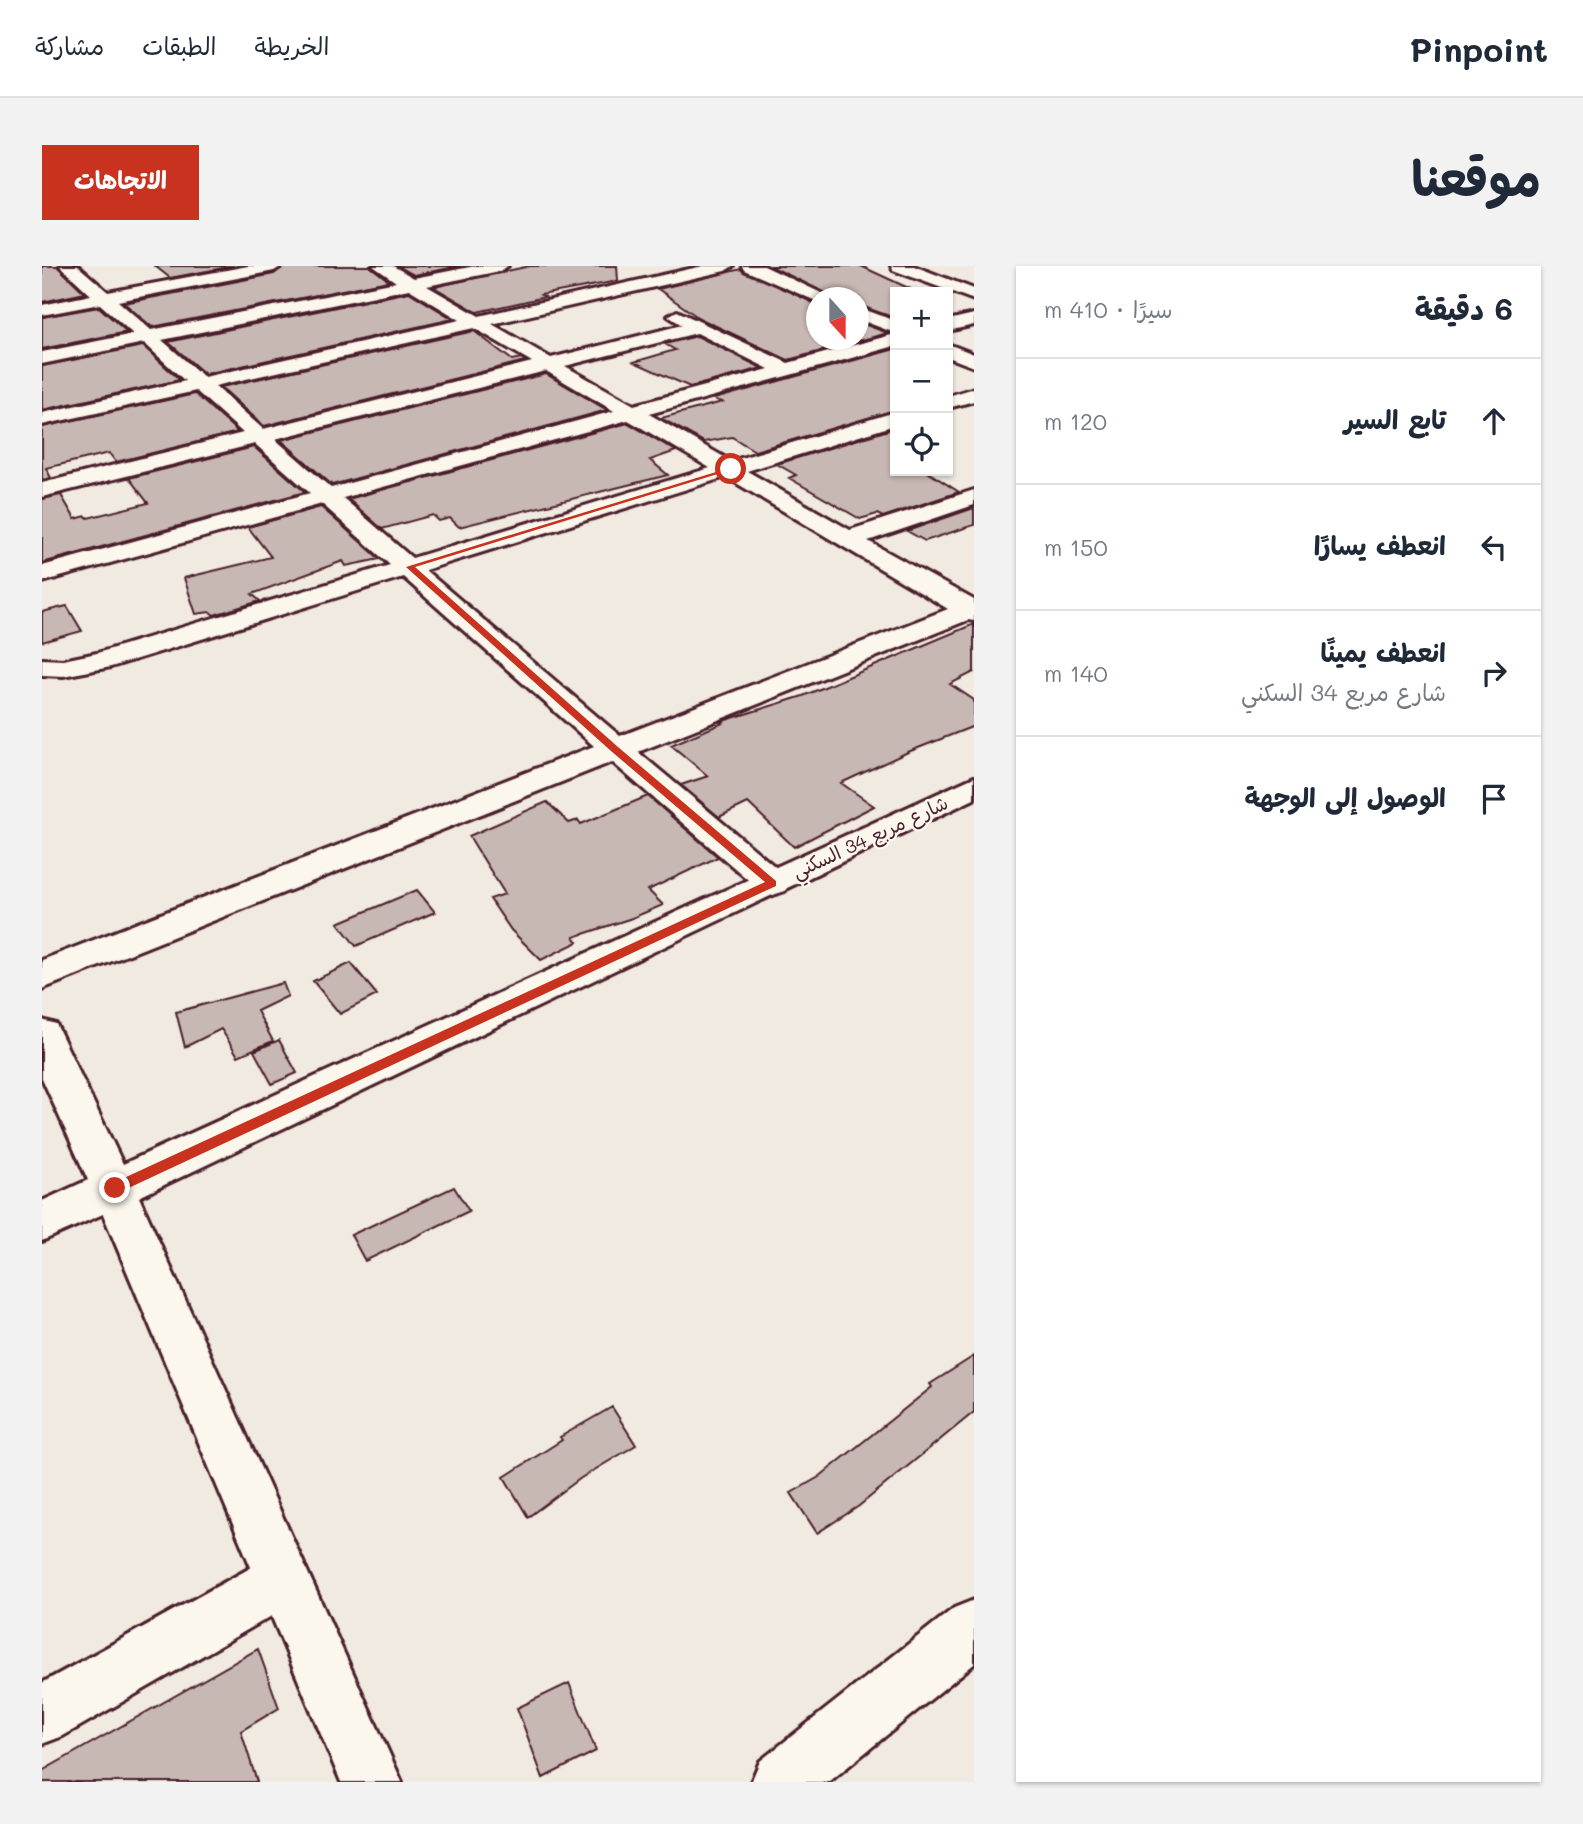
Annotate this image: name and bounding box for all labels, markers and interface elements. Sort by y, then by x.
text: Pinpoint [1410,27,1548,70]
text: مشاركة [35,30,104,61]
text: الطبقات [142,30,217,61]
text: الخريطة [255,30,329,61]
button: الاتجاهات [42,145,199,220]
text: موقعنا [1411,145,1541,208]
north arrow [806,287,869,350]
map controls [890,287,953,476]
button: + [890,287,953,350]
text: 6 دقيقة [1415,288,1513,328]
text: سيرًا · 410 m [1044,294,1172,324]
button: − [890,350,953,413]
text: تابع السير [1344,402,1446,436]
icon: ahead [1475,402,1513,440]
text: 120 m [1044,406,1107,436]
button: locate [890,413,953,476]
route start [715,453,746,484]
text: انعطف يسارًا [1314,528,1446,562]
icon: left [1475,528,1513,566]
text: 150 m [1044,532,1108,562]
text: انعطف يمينًا [1321,635,1446,669]
icon: right [1475,654,1513,692]
text: 140 m [1044,658,1108,688]
text: شارع مربع 34 السكني [1241,677,1446,707]
text: الوصول إلى الوجهة [1244,780,1446,814]
icon: arrive [1475,780,1513,818]
street label: شارع مربع 34 السكني [788,789,954,888]
route end [99,1172,130,1203]

